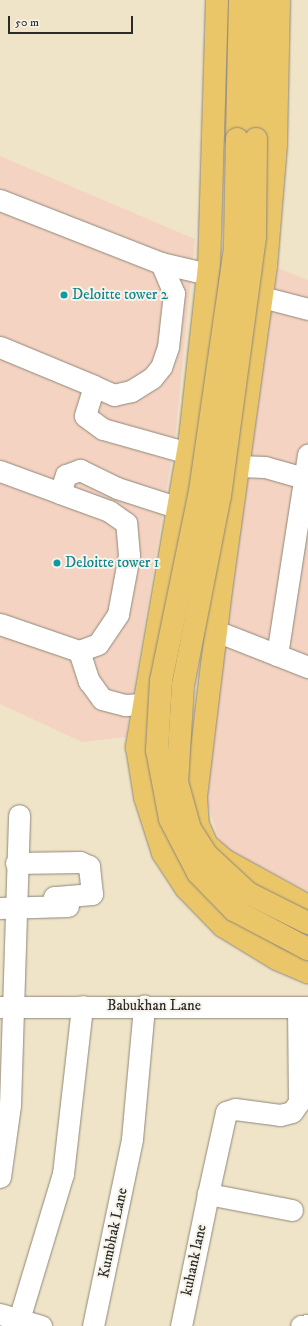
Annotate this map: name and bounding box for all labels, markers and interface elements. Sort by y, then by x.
scale bar [10,8,135,34]
text: 50 m [15,15,39,30]
place label: Deloitte tower 2 [72,286,168,304]
marker: Deloitte tower 2 [59,290,69,300]
place label: Deloitte tower 1 [65,554,159,572]
marker: Deloitte tower 1 [52,558,62,568]
street label: Babukhan Lane [107,997,201,1015]
street label: Kumbhak Lane [95,1186,131,1280]
street label: kuhank lane [178,1223,210,1297]

